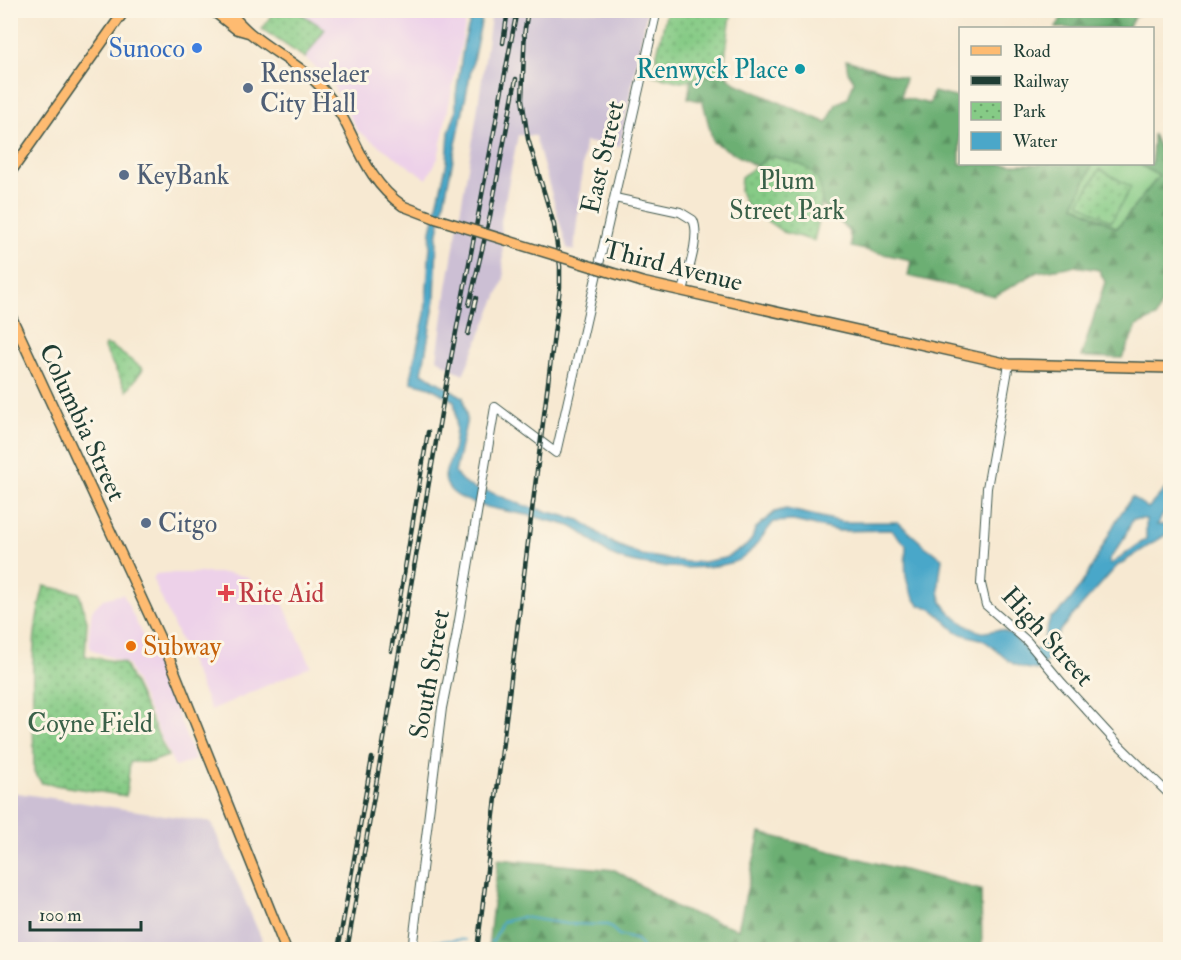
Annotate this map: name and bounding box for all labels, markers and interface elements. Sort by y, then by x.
legend [959,27,1154,165]
place label: Sunoco [108,33,185,65]
text: Road [1013,40,1051,63]
marker: Sunoco [190,41,204,55]
place label: Renwyck Place [636,54,788,86]
place label: Rensselaer City Hall [260,58,370,120]
marker: Renwyck Place [793,62,807,76]
text: Railway [1013,70,1070,93]
marker: Rensselaer City Hall [241,81,255,95]
street label: East Street [574,98,631,217]
text: Park [1013,100,1046,123]
text: Water [1012,130,1057,153]
place label: KeyBank [136,160,230,192]
park label: Plum Street Park [729,165,845,227]
marker: KeyBank [117,168,131,182]
street label: Third Avenue [600,233,746,299]
street label: Columbia Street [32,339,133,506]
place label: Citgo [158,508,217,540]
marker: Citgo [139,516,153,530]
place label: Rite Aid [238,578,324,610]
street label: High Street [994,580,1100,693]
marker: Rite Aid [219,586,233,600]
street label: South Street [403,607,457,741]
place label: Subway [143,631,222,663]
marker: Subway [124,639,138,653]
park label: Coyne Field [27,708,153,740]
scale bar [30,894,141,932]
text: 100 m [39,904,82,927]

